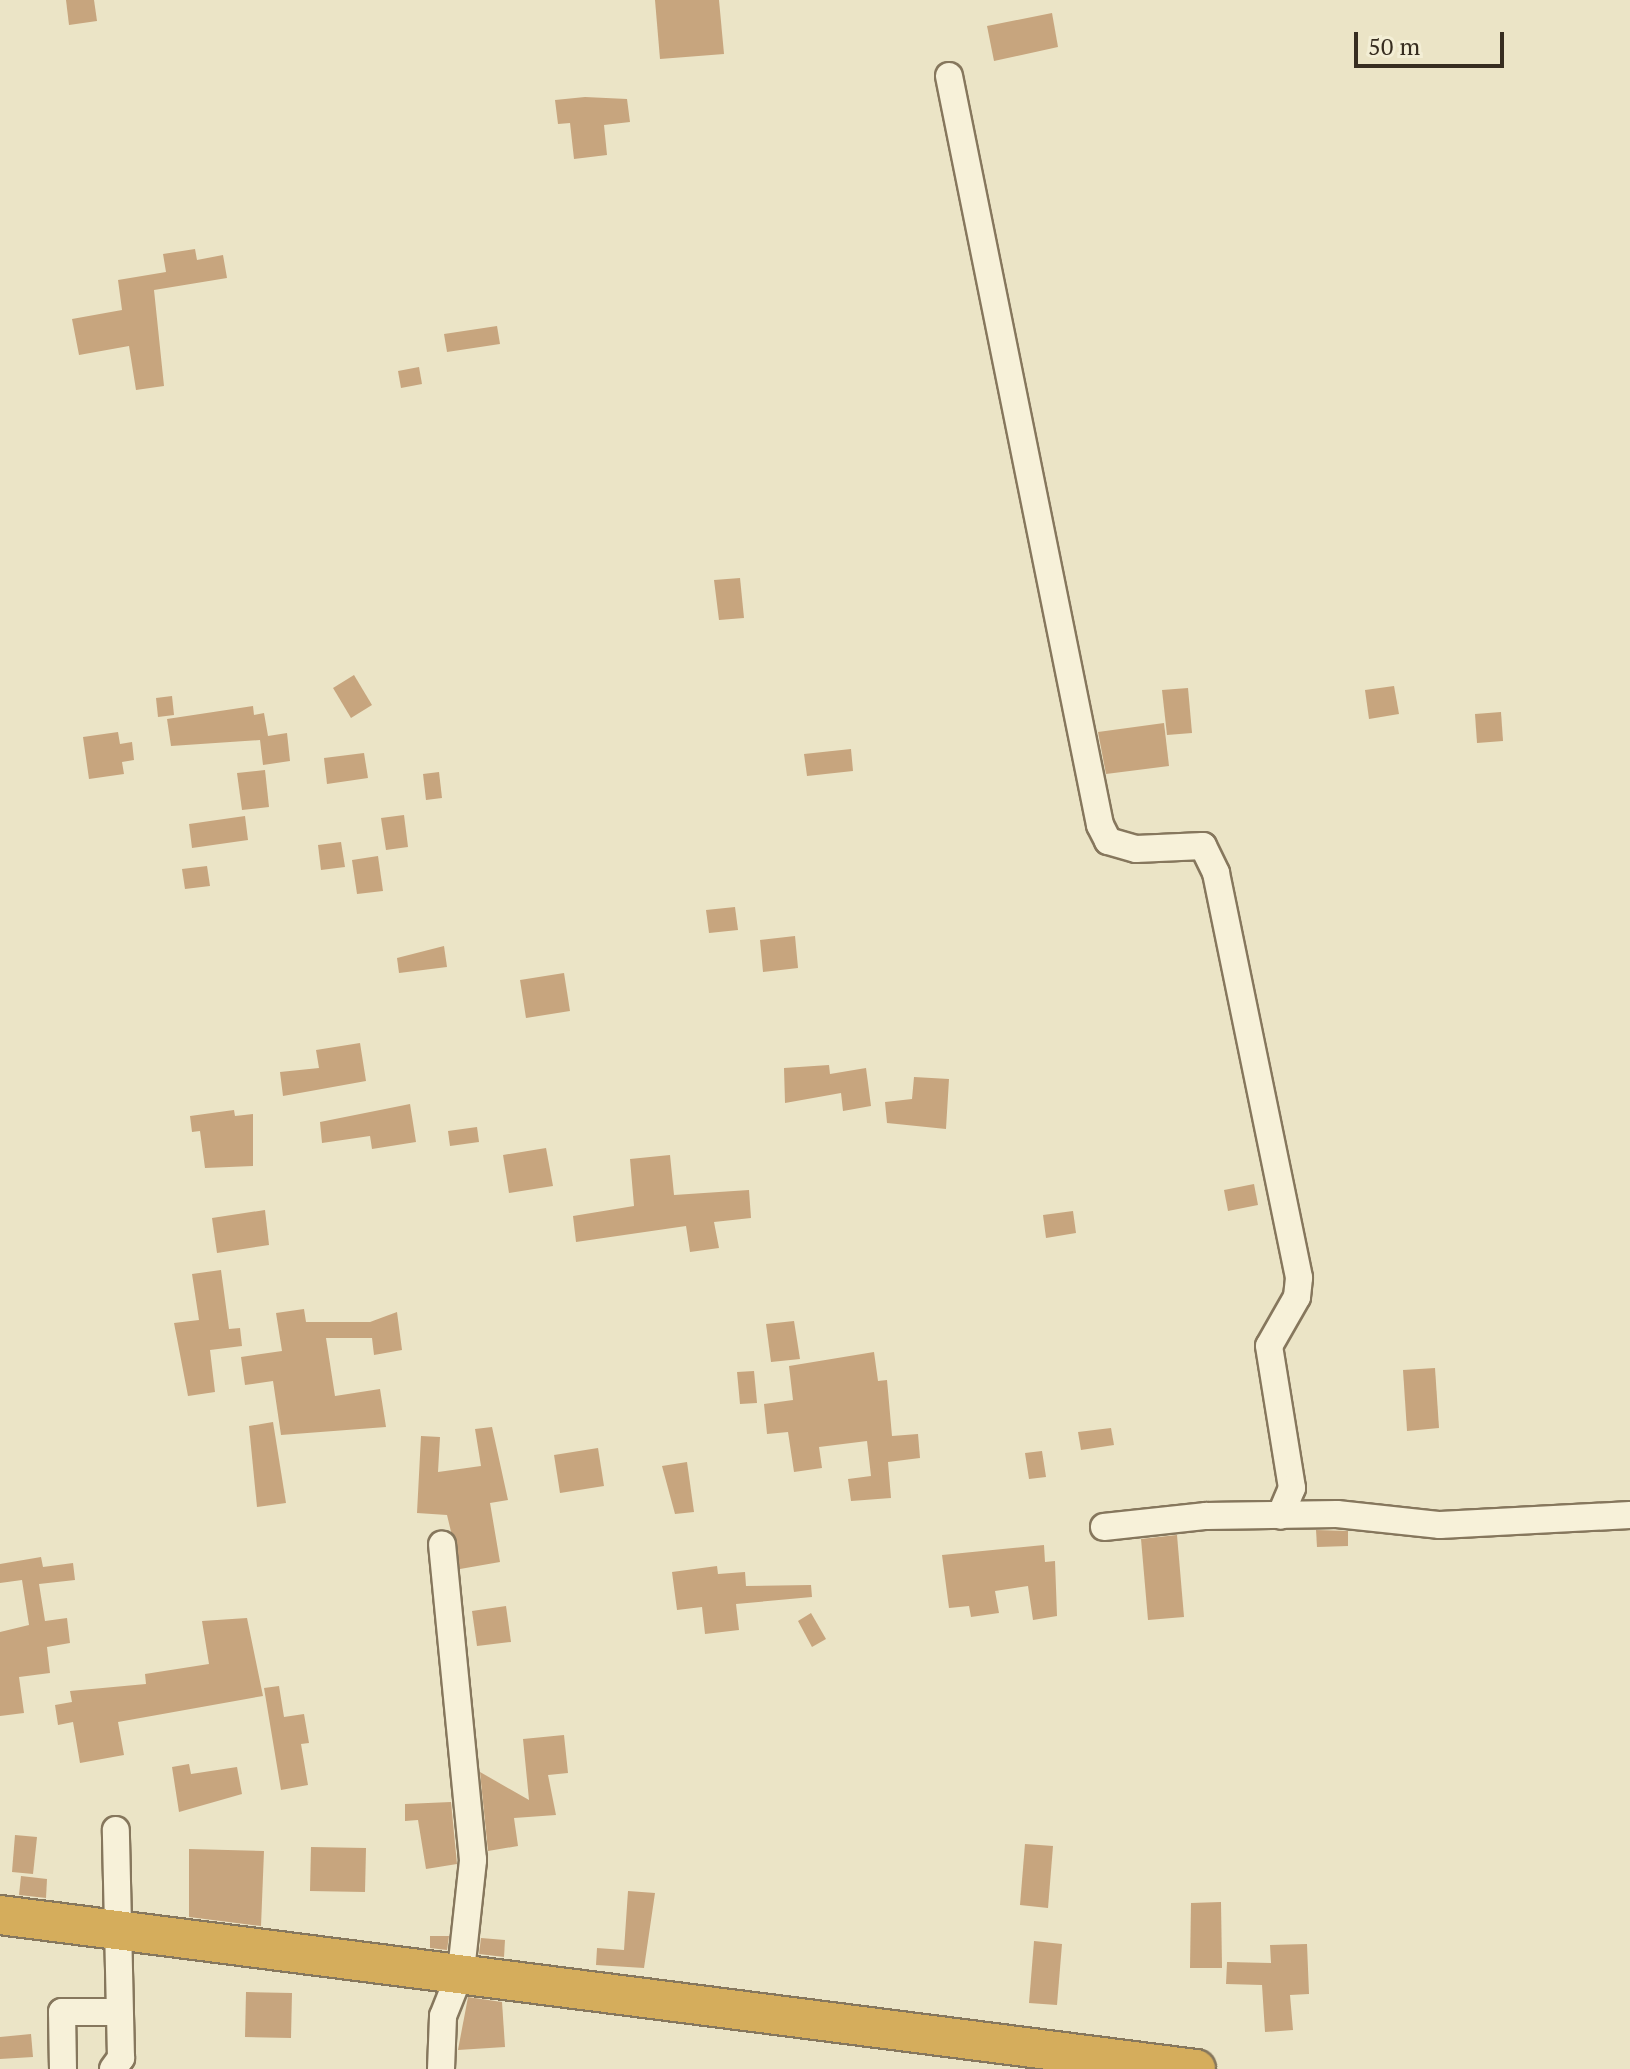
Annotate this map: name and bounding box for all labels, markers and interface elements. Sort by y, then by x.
scale bar [1358,16,1508,66]
text: 50 m [1368,30,1420,62]

